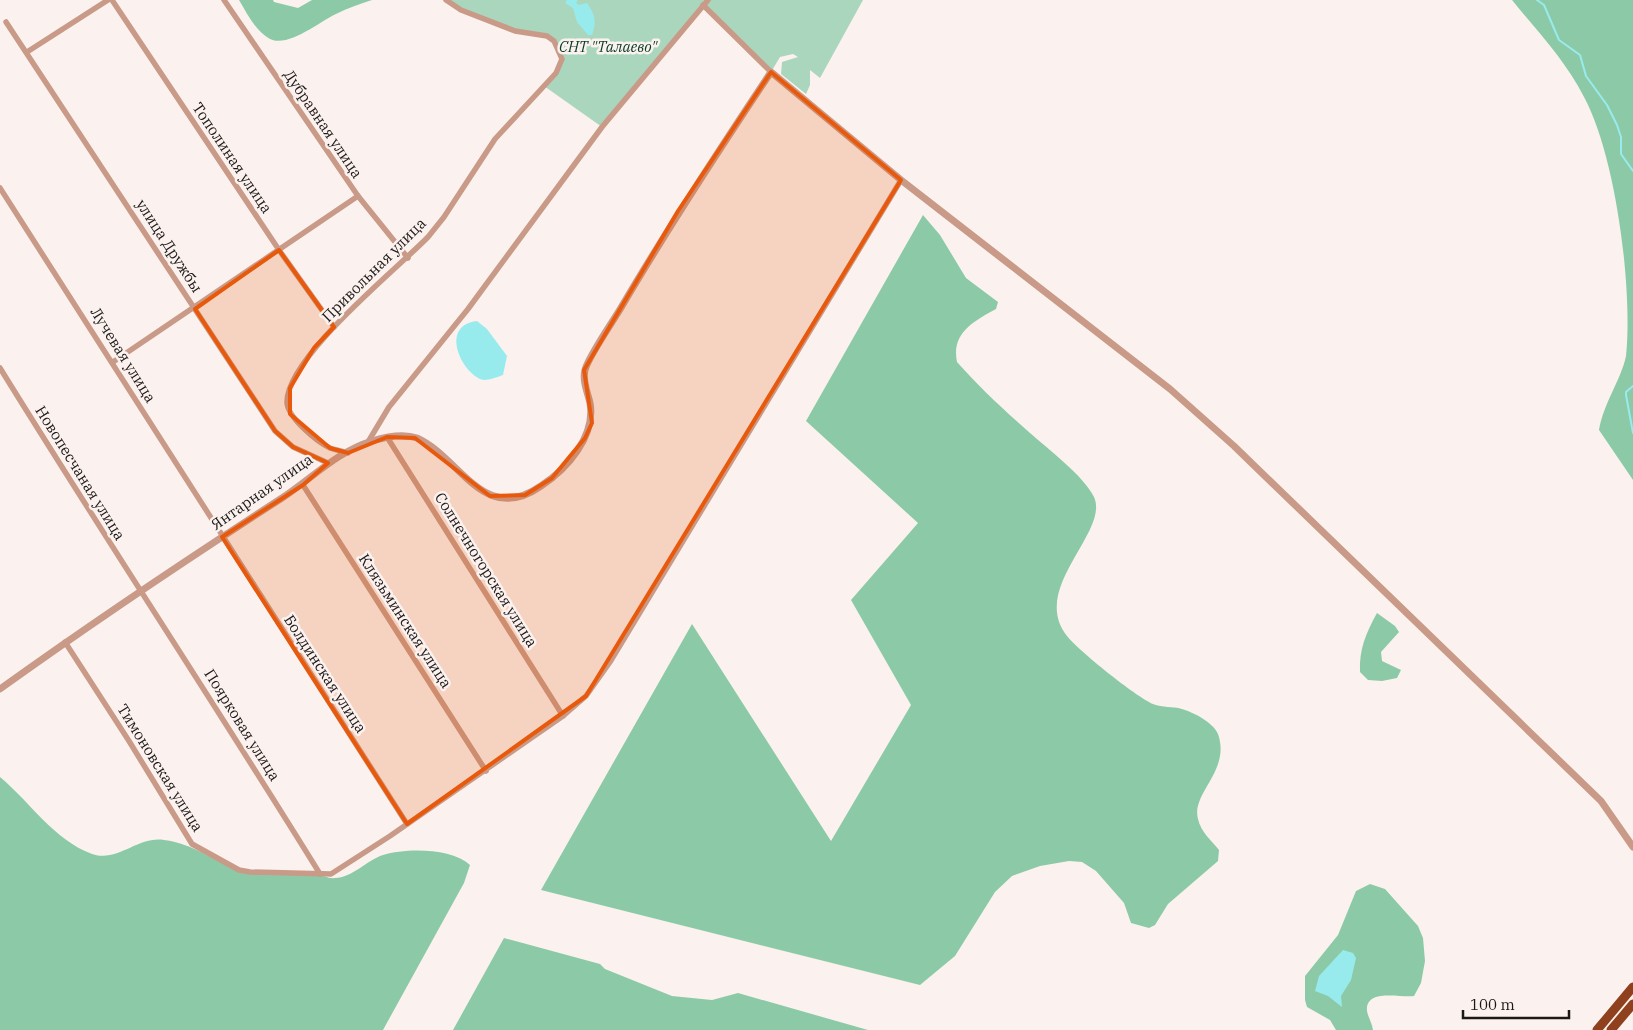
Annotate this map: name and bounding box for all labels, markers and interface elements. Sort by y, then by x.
park label: СНТ "Талаево" [559,37,658,56]
street label: Дубравная улица [280,66,367,182]
street label: Тополиная улица [188,99,277,217]
street label: улица Дружбы [132,195,207,296]
street label: Привольная улица [318,214,430,326]
street label: Лучевая улица [86,303,160,406]
street label: Новопесчаная улица [31,402,130,544]
street label: Янтарная улица [207,449,316,534]
street label: Солнечногорская улица [431,489,542,651]
street label: Клязьминская улица [355,550,456,691]
street label: Болдинская улица [280,611,371,736]
street label: Поярковая улица [200,665,284,784]
street label: Тимоновская улица [113,700,207,835]
scale bar [1463,988,1569,1020]
text: 100 m [1470,995,1515,1014]

